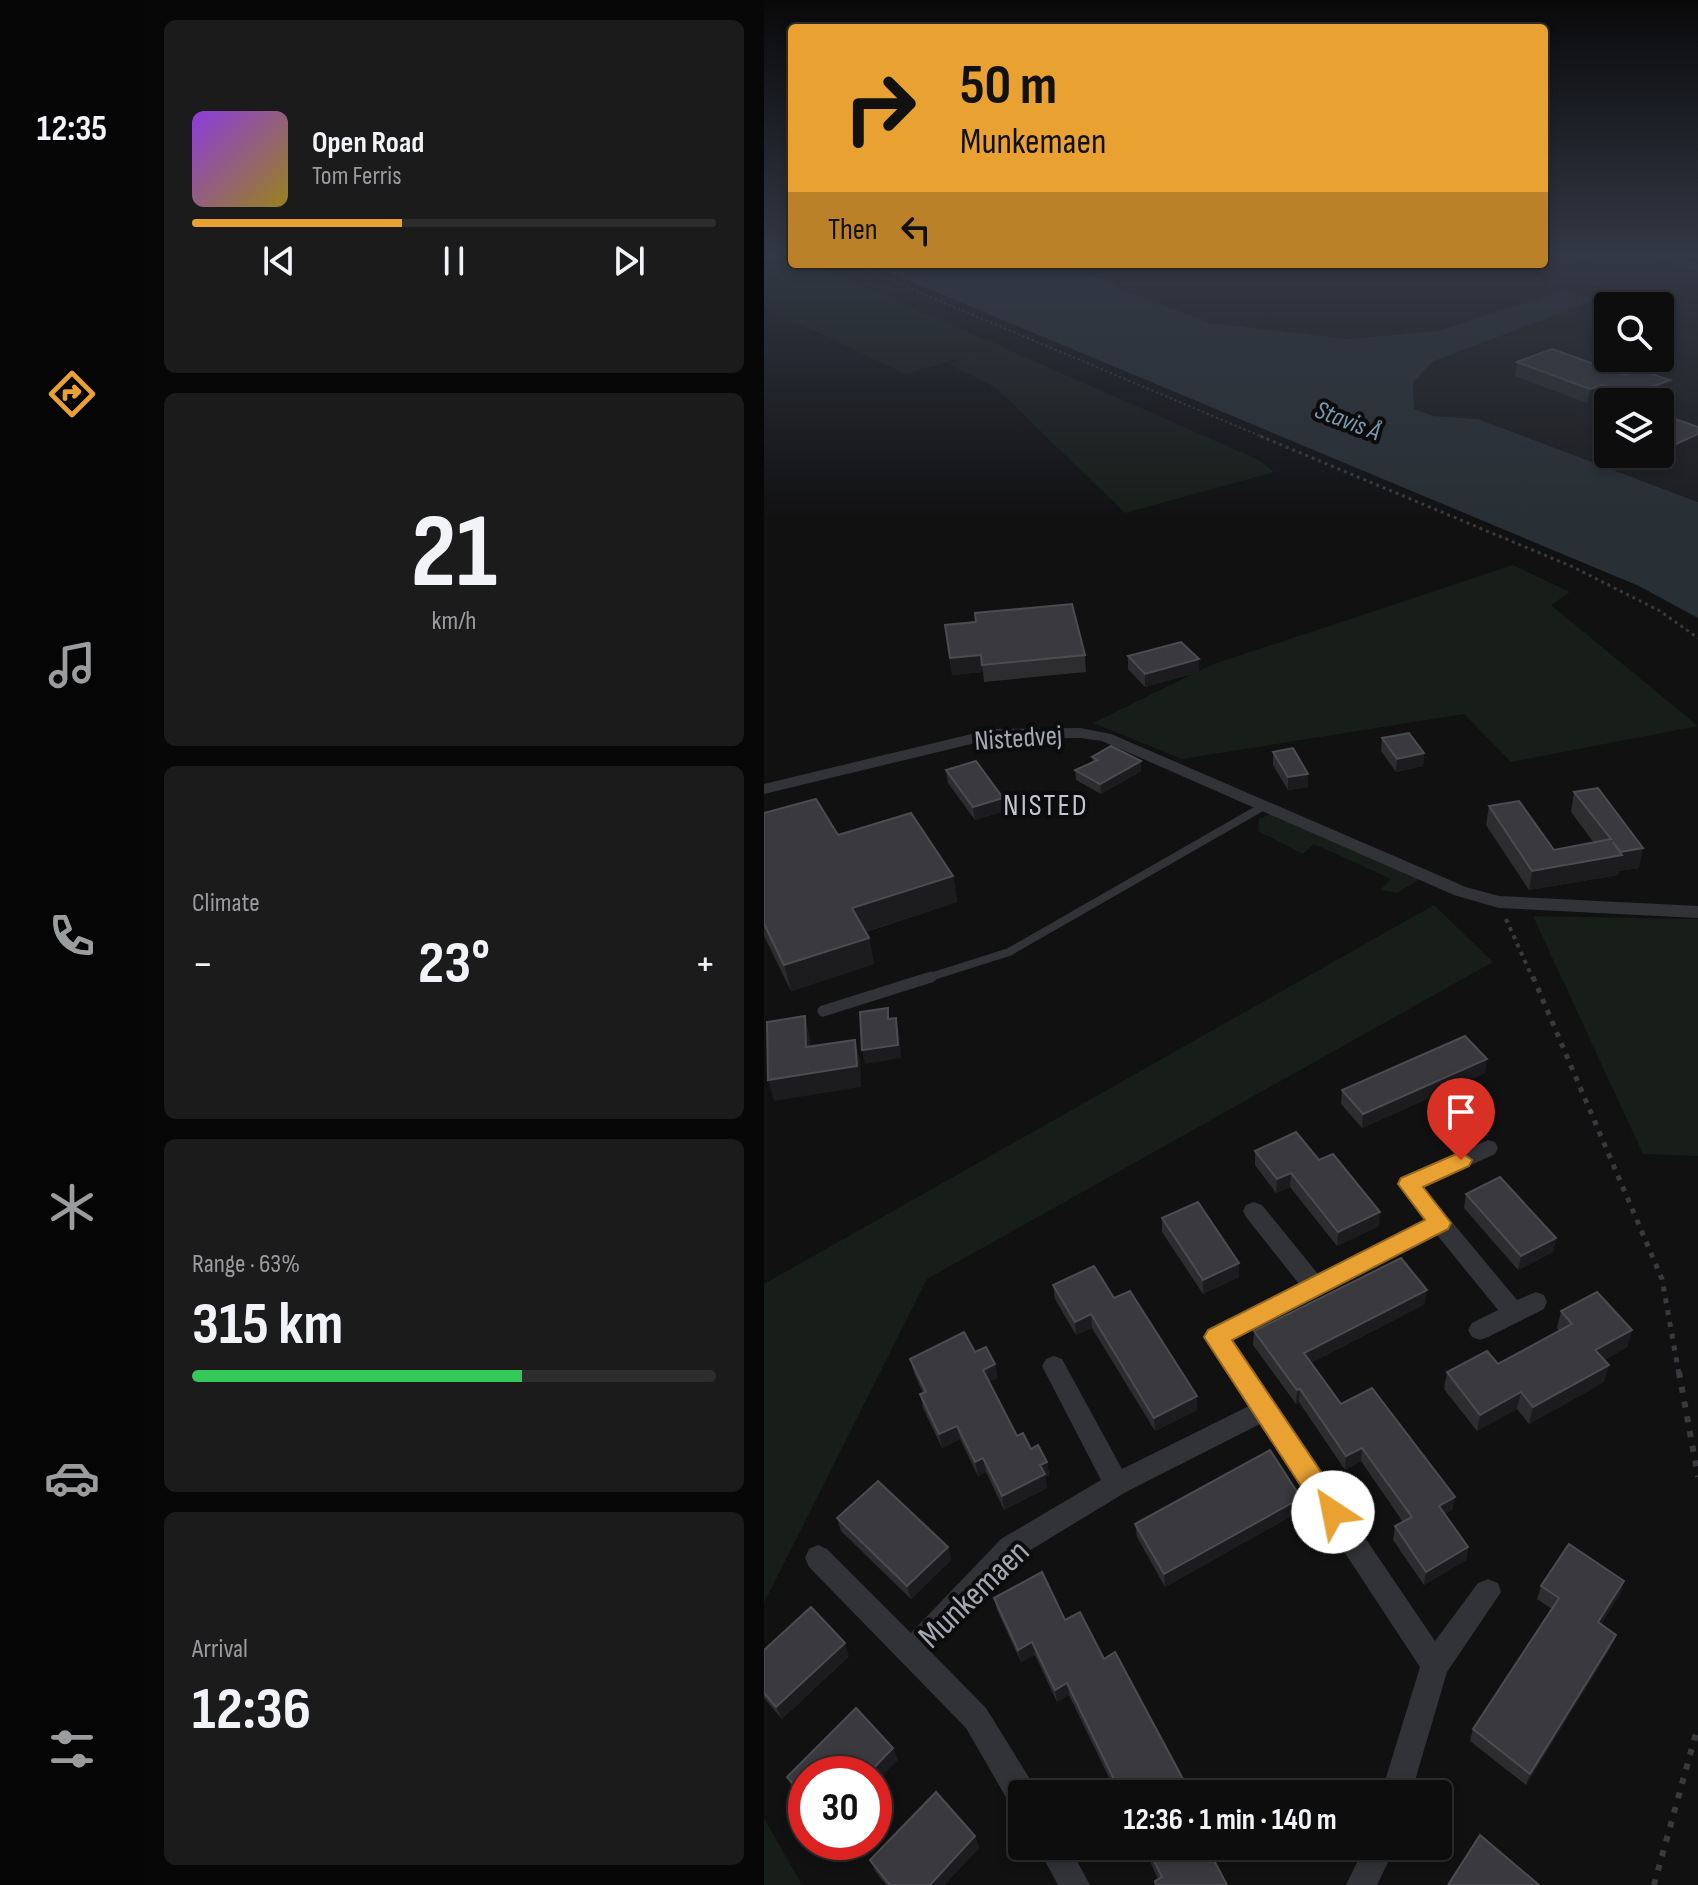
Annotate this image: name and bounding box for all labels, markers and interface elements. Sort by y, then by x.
text: 50 m [960,53,1057,120]
icon: right [828,56,932,160]
text: 12:35 [37,108,107,151]
text: Munkemaen [960,121,1106,164]
text: Open Road [312,125,424,161]
text: Tom Ferris [312,161,402,192]
icon: left [894,208,938,252]
text: Then [828,212,878,248]
icon: previous [257,239,301,283]
icon: pause [432,239,476,283]
icon: next [607,239,651,283]
map controls [1594,292,1674,468]
button: search [1594,292,1674,372]
icon: directions [44,366,100,422]
button: layers [1594,388,1674,468]
water label: Stavis Å [1310,395,1385,448]
text: 21 [411,491,497,616]
text: km/h [432,606,476,637]
icon: music [44,637,100,693]
street label: Nistedvej [973,719,1063,758]
district label: NISTED [1003,788,1089,824]
text: Climate [192,888,260,919]
icon: phone [44,908,100,964]
text: 23° [418,928,490,1000]
text: − [192,938,214,991]
text: + [694,938,716,991]
pin [1427,1078,1495,1160]
icon: arrive [1439,1090,1483,1134]
icon: climate [44,1179,100,1235]
text: Range · 63% [192,1249,300,1280]
text: 315 km [192,1289,343,1361]
icon: car [44,1450,100,1506]
position arrow [1291,1470,1375,1554]
street label: Munkemaen [910,1531,1038,1657]
text: Arrival [192,1634,248,1665]
text: 12:36 [192,1674,311,1746]
icon: filters [44,1721,100,1777]
speed limit sign: 30 [788,1756,892,1860]
text: 12:36 · 1 min · 140 m [1123,1802,1337,1838]

